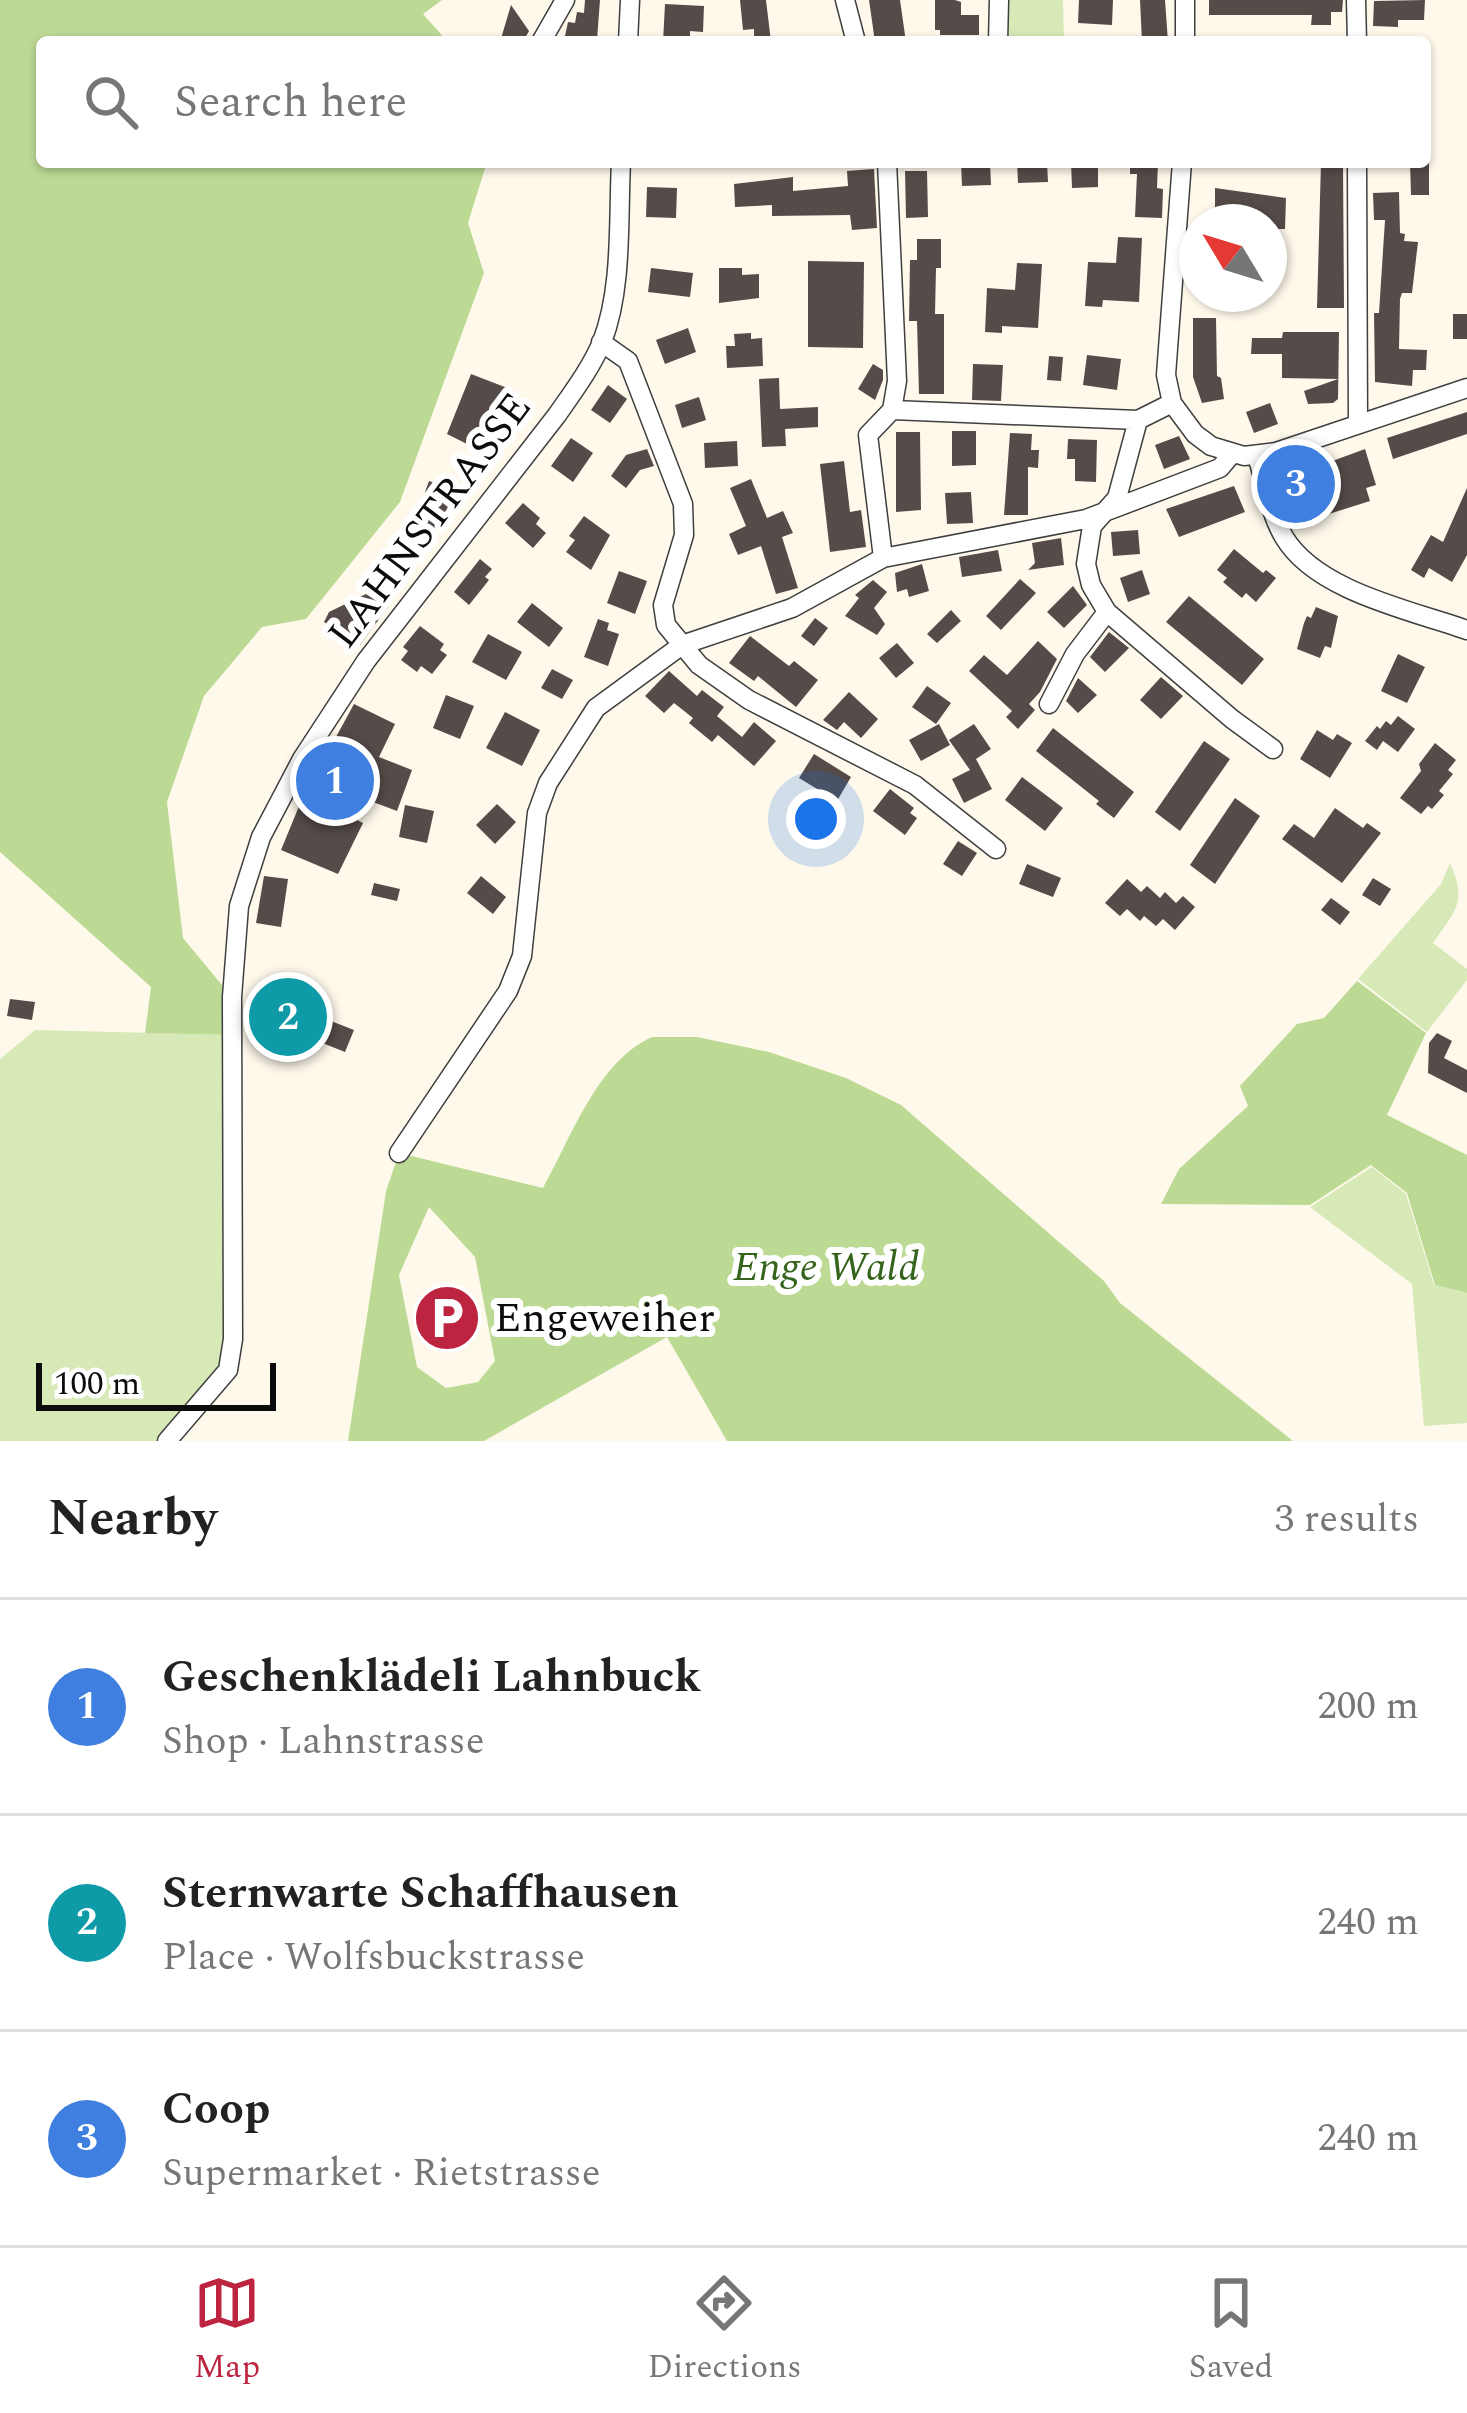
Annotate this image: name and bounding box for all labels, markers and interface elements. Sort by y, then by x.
search box [36,36,1431,168]
text: Search here [174,68,407,137]
icon: search [78,69,144,135]
north arrow [1179,204,1287,312]
street label: LAHNSTRASSE [313,380,547,662]
pin: 3 [1257,439,1335,529]
pin: 1 [296,736,374,826]
your location [786,789,846,849]
pin: 2 [249,972,327,1062]
park label: Enge Wald [733,1236,919,1299]
parking icon: Engeweiher [412,1283,482,1353]
place label: Engeweiher [494,1287,715,1350]
scale bar [36,1357,276,1410]
text: 100 m [54,1359,140,1409]
text: Nearby [48,1480,217,1558]
text: 3 results [1275,1490,1419,1549]
text: Geschenklädeli Lahnbuck [162,1643,701,1712]
text: 1 [76,1677,98,1736]
text: 200 m [1317,1677,1419,1736]
text: Shop · Lahnstrasse [162,1712,485,1771]
text: Sternwarte Schaffhausen [162,1859,679,1928]
text: 2 [76,1893,98,1952]
text: 240 m [1317,1893,1419,1952]
text: Place · Wolfsbuckstrasse [162,1928,585,1987]
text: Coop [162,2075,270,2144]
text: 3 [76,2109,98,2168]
text: 240 m [1317,2109,1419,2168]
text: Supermarket · Rietstrasse [162,2144,601,2203]
tab: Map [194,2270,260,2392]
tab: Directions [647,2270,801,2392]
tab: Saved [1189,2270,1273,2392]

